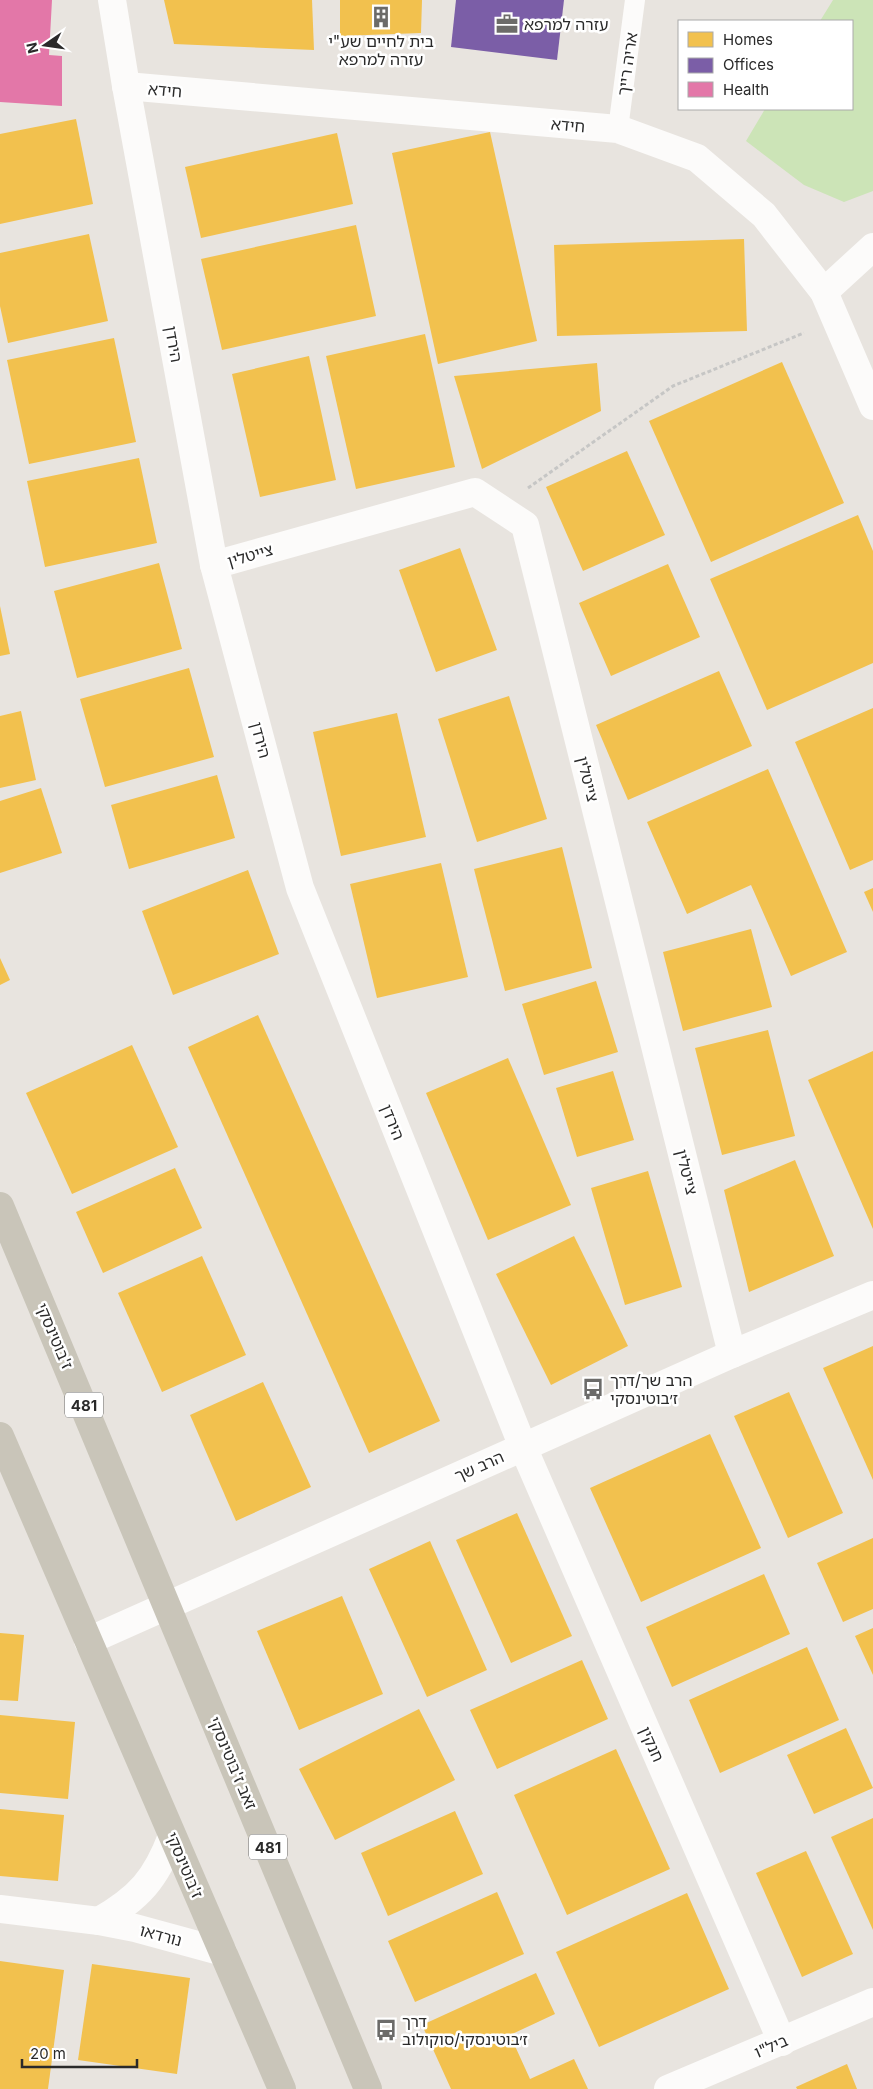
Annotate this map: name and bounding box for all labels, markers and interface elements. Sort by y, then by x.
building icon: בית לחיים שע"י עזרה למרפא [368,4,394,30]
office icon: עזרה למרפא [494,11,520,37]
place label: עזרה למרפא [524,14,609,34]
north arrow [20,20,70,70]
legend [678,20,853,110]
text: Homes [723,30,773,49]
place label: בית לחיים שע"י עזרה למרפא [328,31,434,69]
street label: אריה רייך [613,31,641,97]
text: N [22,41,41,55]
text: Offices [723,55,774,74]
street label: חידא [147,79,183,101]
text: Health [723,80,769,99]
street label: חידא [550,114,586,136]
street label: הירדן [161,324,187,364]
street label: צייטלין [225,539,275,571]
street label: הירדן [247,720,275,760]
street label: צייטלין [573,754,603,804]
street label: הירדן [377,1101,409,1143]
street label: צייטלין [672,1147,702,1197]
street label: ז'בוטינסקי [32,1300,78,1372]
place label: הרב שך/דרך ז׳בוטינסקי [610,1370,693,1408]
bus stop icon: הרב שך/דרך ז׳בוטינסקי [580,1376,606,1402]
road number: 481 [65,1392,103,1418]
street label: הרב שך [451,1446,507,1486]
street label: זאב ז'בוטינסקי [204,1714,262,1812]
street label: חנקין [635,1723,669,1765]
street label: ז'בוטינסקי [162,1829,208,1901]
road number: 481 [249,1834,287,1860]
street label: נורדאו [138,1920,184,1950]
place label: דרך ז׳בוטינסקי/סוקולוב [402,2011,528,2049]
bus stop icon: דרך ז׳בוטינסקי/סוקולוב [373,2017,399,2043]
street label: ביל"ו [751,2030,791,2062]
scale bar [22,2036,138,2068]
text: 20 m [30,2044,66,2063]

